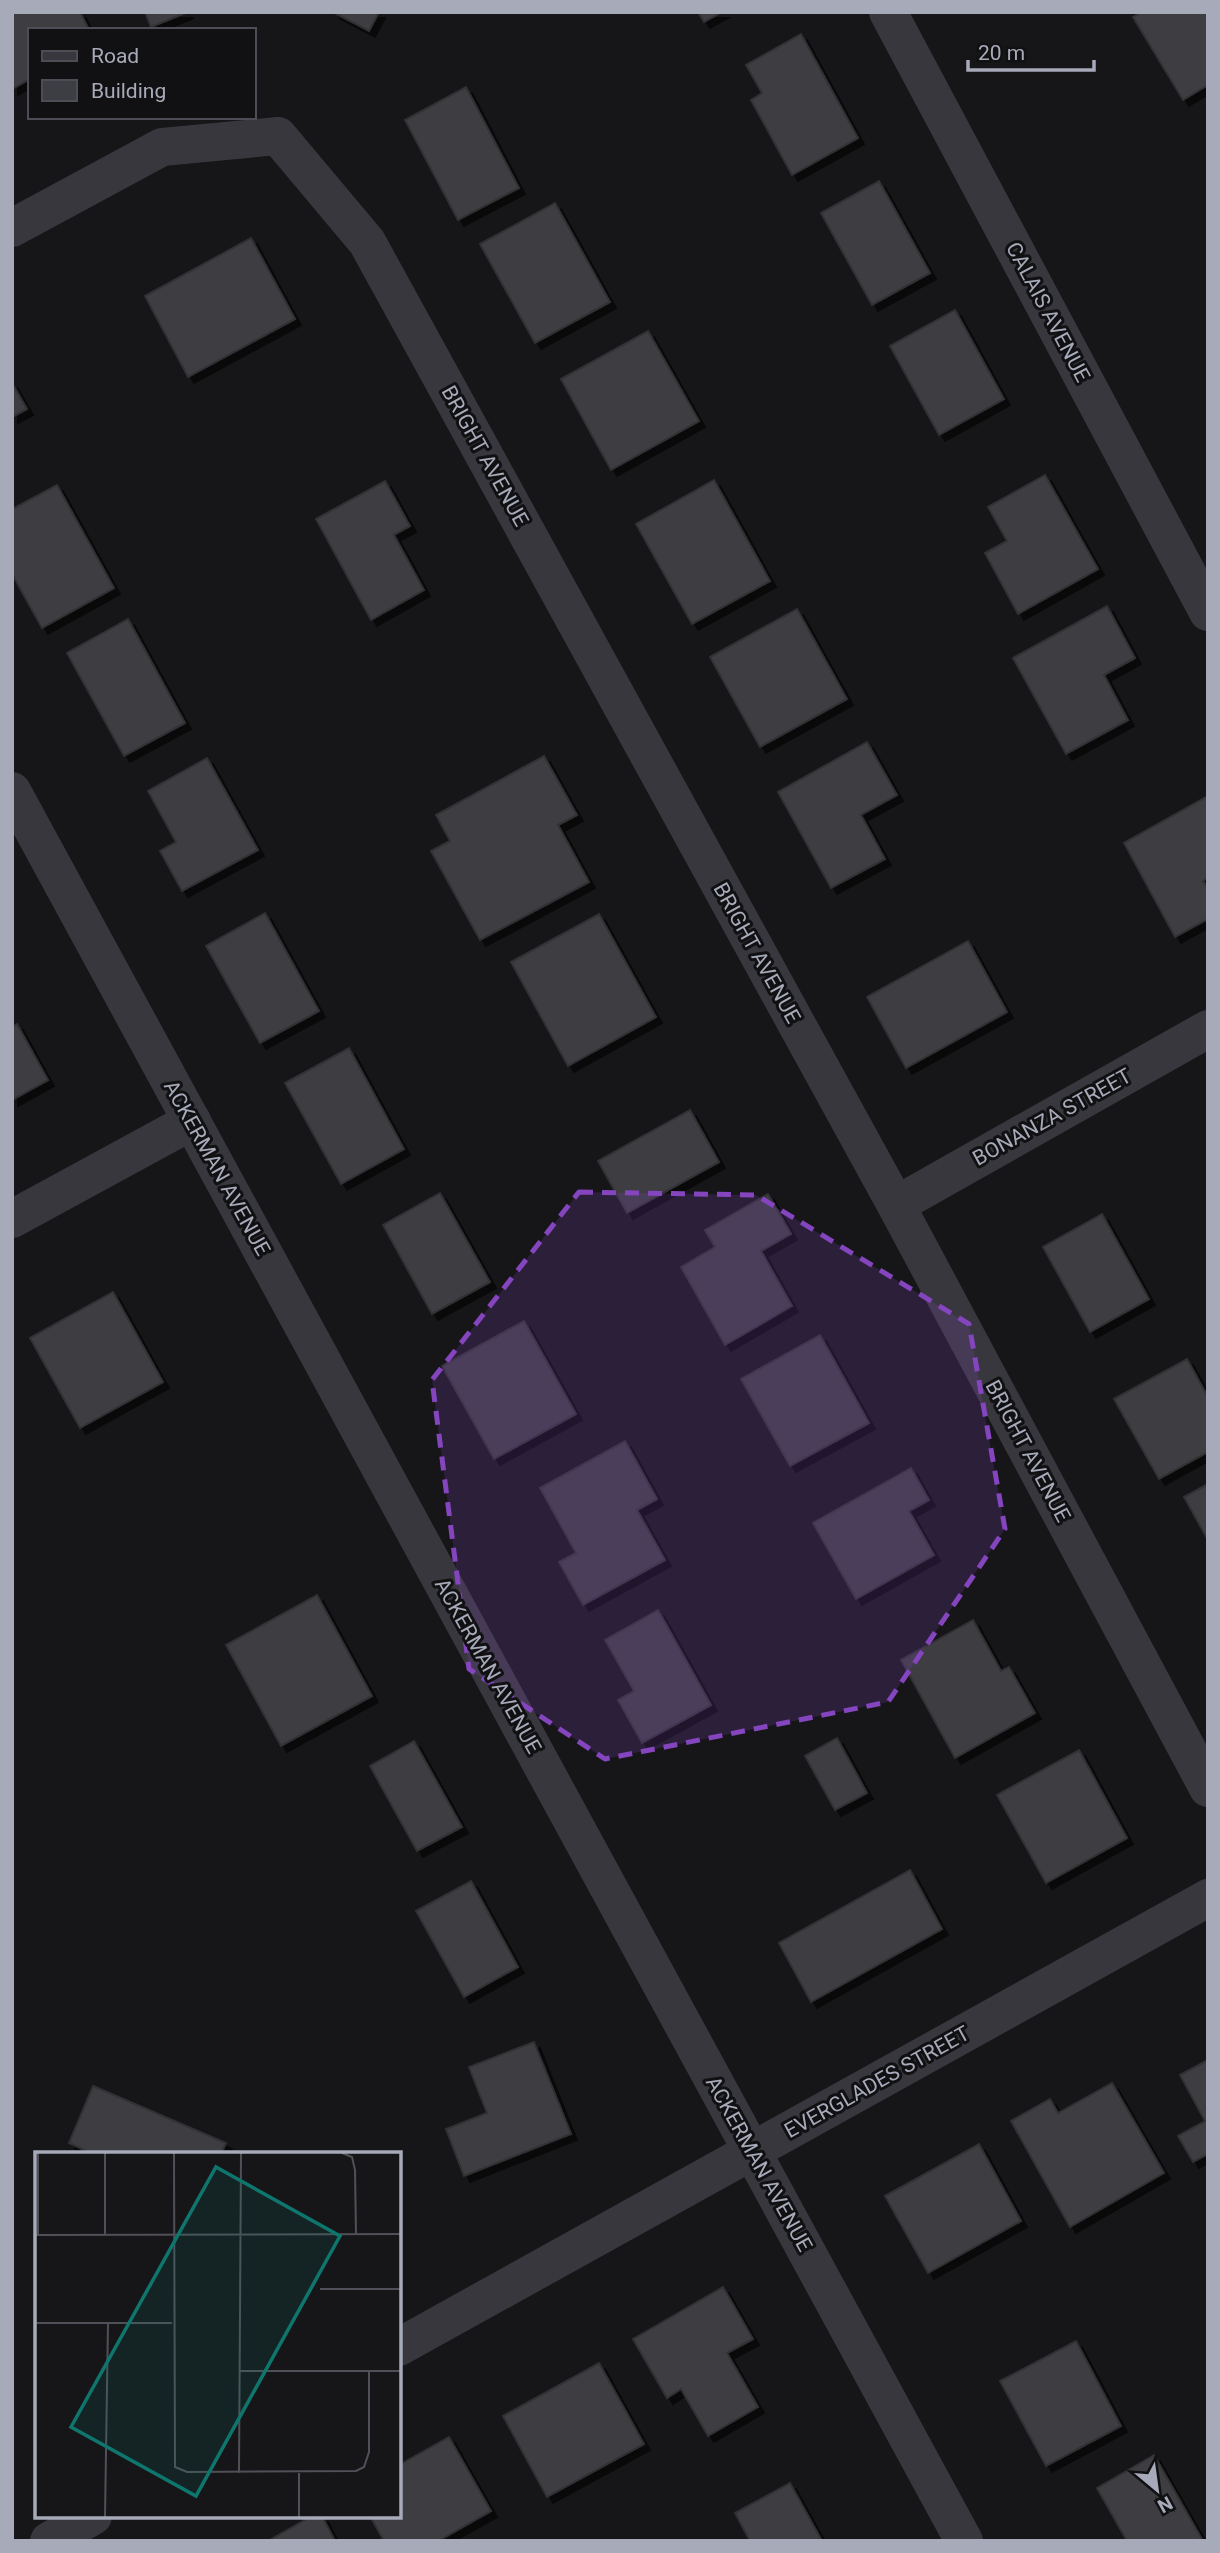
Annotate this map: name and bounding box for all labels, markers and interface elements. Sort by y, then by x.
legend [28,28,256,119]
scale bar [968,28,1094,72]
text: 20 m [978,41,1025,65]
text: Road [91,44,139,68]
text: Building [91,79,166,103]
street label: CALAIS AVENUE [1001,238,1095,386]
street label: BRIGHT AVENUE [437,382,534,530]
street label: BRIGHT AVENUE [709,879,806,1027]
street label: BONANZA STREET [969,1063,1136,1171]
street label: ACKERMAN AVENUE [159,1076,275,1260]
street label: BRIGHT AVENUE [981,1376,1075,1526]
street label: ACKERMAN AVENUE [430,1574,546,1758]
street label: EVERGLADES STREET [780,2021,974,2143]
street label: ACKERMAN AVENUE [701,2072,817,2256]
inset map [35,2152,401,2518]
north arrow [1122,2455,1192,2525]
text: N [1154,2491,1176,2518]

